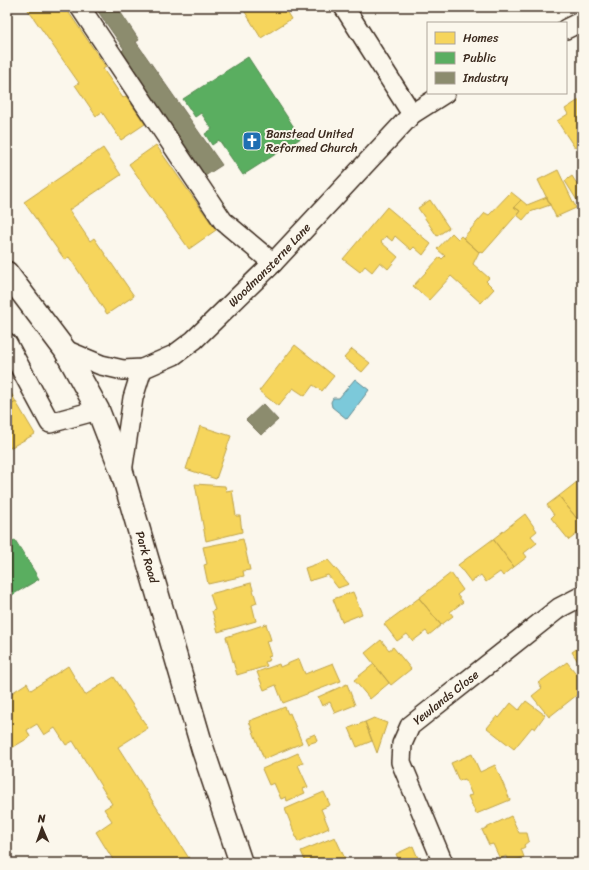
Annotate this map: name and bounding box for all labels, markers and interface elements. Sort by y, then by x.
legend [427,22,567,94]
text: Homes [463,27,499,49]
text: Public [463,47,496,69]
text: Industry [462,67,509,89]
place label: Banstead United Reformed Church [266,123,358,159]
church icon: Banstead United Reformed Church [241,130,263,152]
street label: Woodmansterne Lane [223,218,316,312]
street label: Park Road [129,528,165,587]
street label: Yewlands Close [408,664,484,731]
north arrow [22,808,62,848]
text: N [37,809,46,828]

